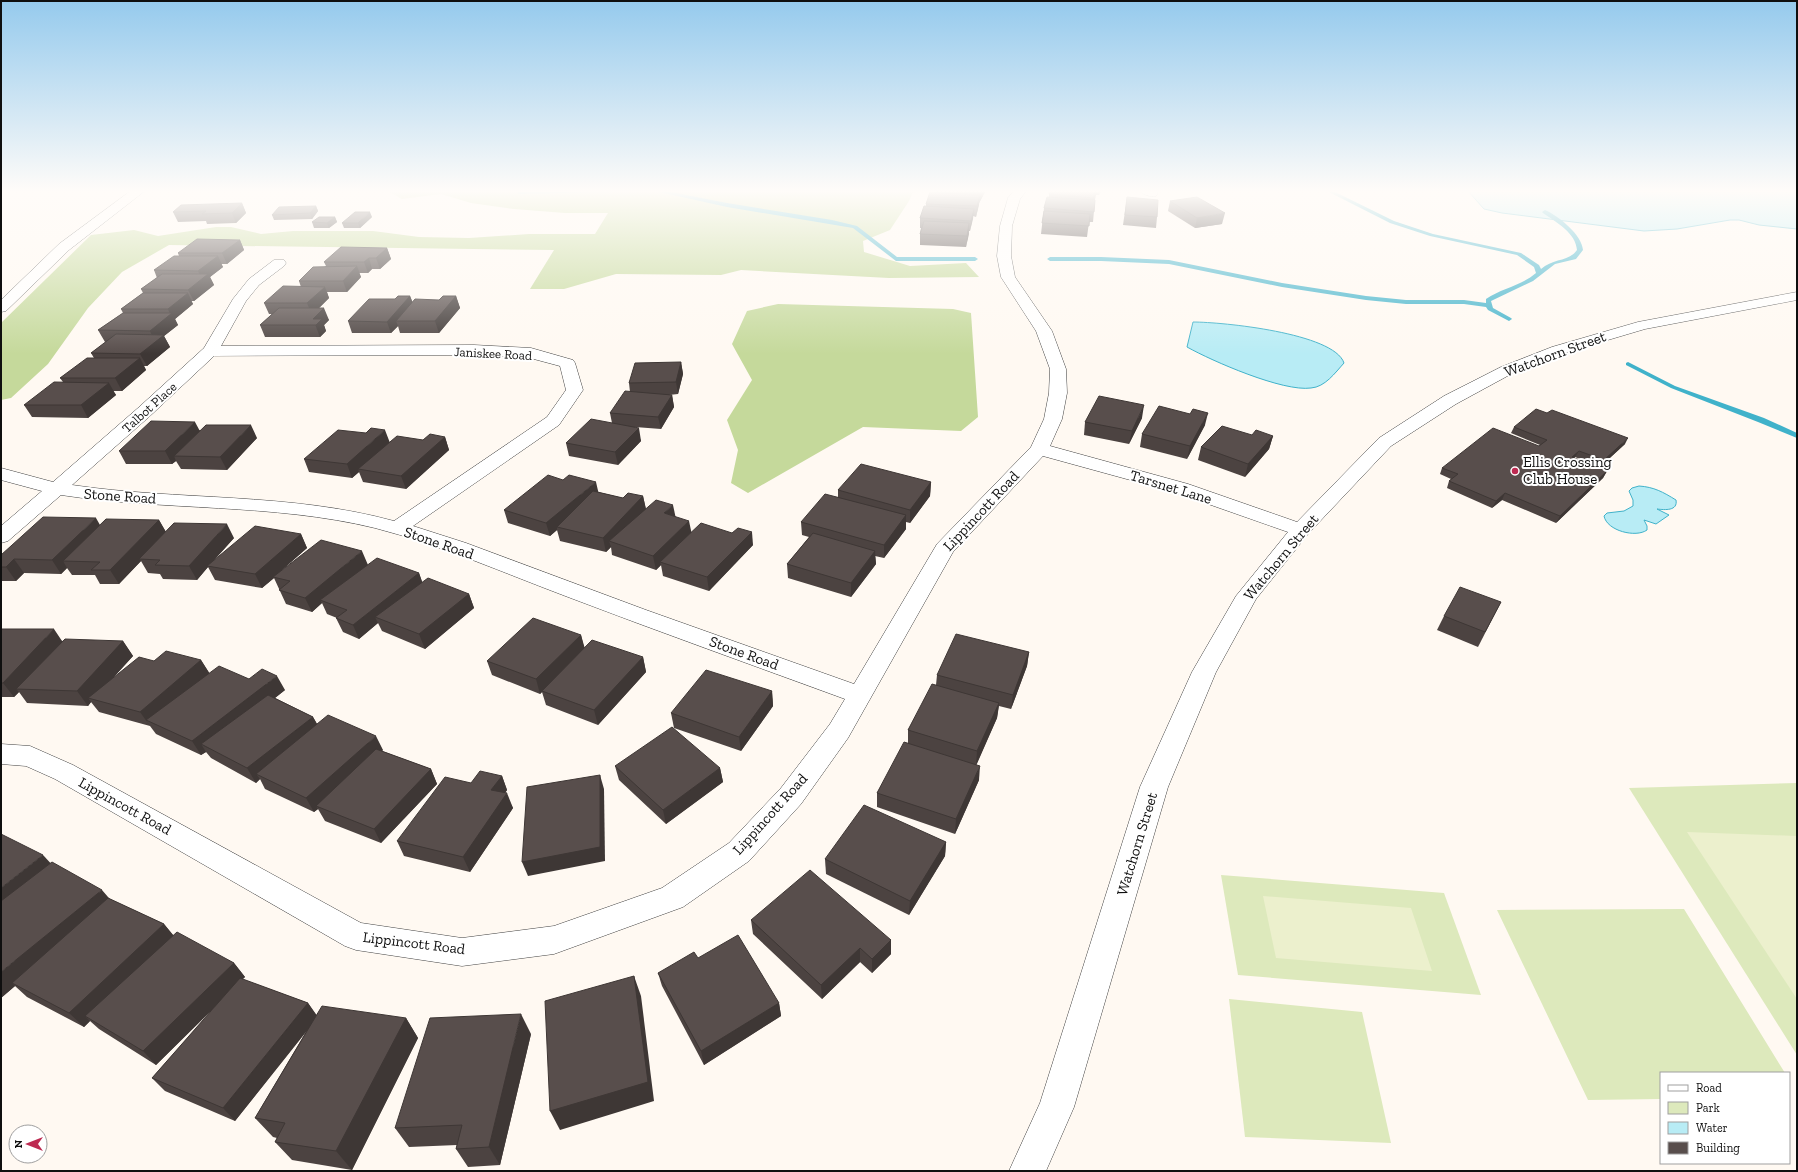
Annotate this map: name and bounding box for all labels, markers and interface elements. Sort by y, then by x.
street label: Watchorn Street [1502,327,1609,381]
street label: Janiskee Road [453,344,532,363]
street label: Talbot Place [119,379,180,436]
place label: Ellis Crossing Club House [1523,453,1612,488]
street label: Tarsnet Lane [1128,466,1214,508]
marker: Ellis Crossing Club House [1510,466,1520,476]
street label: Lippincott Road [939,467,1023,555]
street label: Stone Road [83,484,158,508]
street label: Watchorn Street [1240,510,1323,604]
street label: Stone Road [402,523,477,564]
street label: Stone Road [707,632,782,674]
street label: Lippincott Road [729,769,812,858]
street label: Lippincott Road [76,773,175,839]
street label: Watchorn Street [1113,790,1161,898]
street label: Lippincott Road [362,928,467,958]
legend [1660,1072,1790,1164]
text: Road [1696,1081,1722,1095]
text: Park [1696,1101,1721,1115]
text: Water [1696,1121,1728,1135]
north arrow [8,1124,48,1164]
text: N [12,1139,25,1148]
text: Building [1696,1141,1740,1155]

